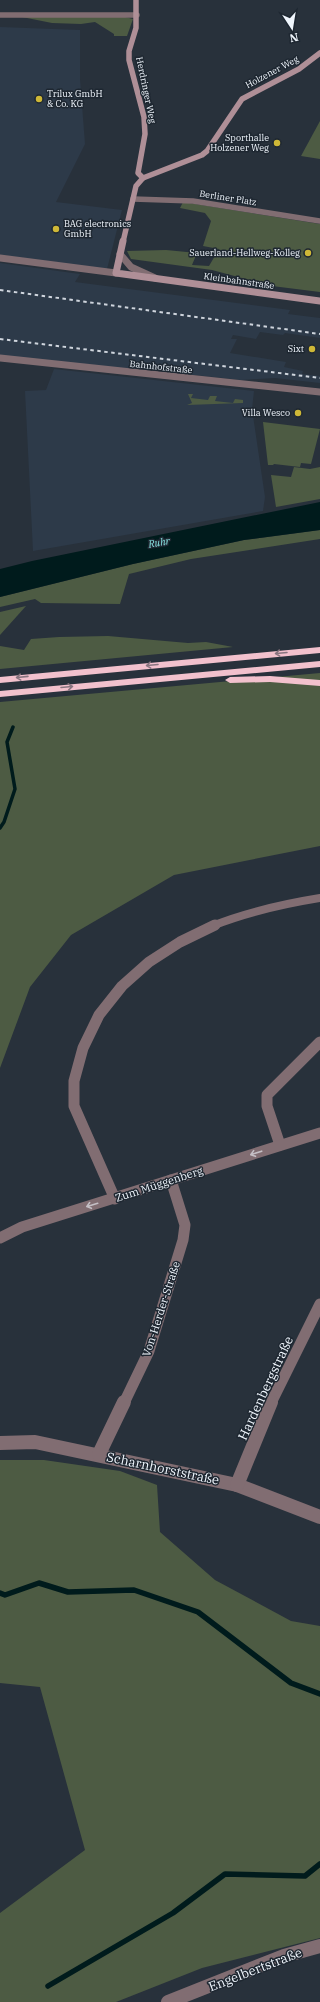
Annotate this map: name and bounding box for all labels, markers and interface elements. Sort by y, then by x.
north arrow [272,8,312,48]
text: N [288,30,300,46]
street label: Holzener Weg [243,53,300,90]
street label: Herdringer Weg [134,56,159,124]
place label: Trilux GmbH & Co. KG [47,88,103,109]
marker: Trilux GmbH & Co. KG [34,94,44,104]
place label: Sporthalle Holzener Weg [210,132,269,153]
marker: Sporthalle Holzener Weg [272,138,282,148]
street label: Berliner Platz [199,188,258,208]
place label: BAG electronics GmbH [64,218,131,239]
marker: BAG electronics GmbH [51,224,61,234]
place label: Sauerland-Hellweg-Kolleg [189,247,300,258]
marker: Sauerland-Hellweg-Kolleg [303,248,313,258]
street label: Kleinbahnstraße [203,270,275,291]
place label: Sixt [288,343,304,354]
marker: Sixt [307,344,317,354]
street label: Bahnhofstraße [129,358,193,375]
place label: Villa Wesco [242,407,290,418]
marker: Villa Wesco [293,408,303,418]
water label: Ruhr [146,534,172,551]
one-way arrow [275,650,288,657]
one-way arrow [146,661,159,668]
one-way arrow [16,674,29,681]
one-way arrow [60,684,73,691]
one-way arrow [250,1150,263,1157]
street label: Zum Müggenberg [113,1163,205,1205]
one-way arrow [87,1202,99,1210]
street label: Von-Herder-Straße [139,1260,183,1358]
street label: Hardenbergstraße [234,1333,297,1443]
street label: Scharnhorststraße [105,1448,221,1489]
street label: Engelbertstraße [206,1944,304,1995]

